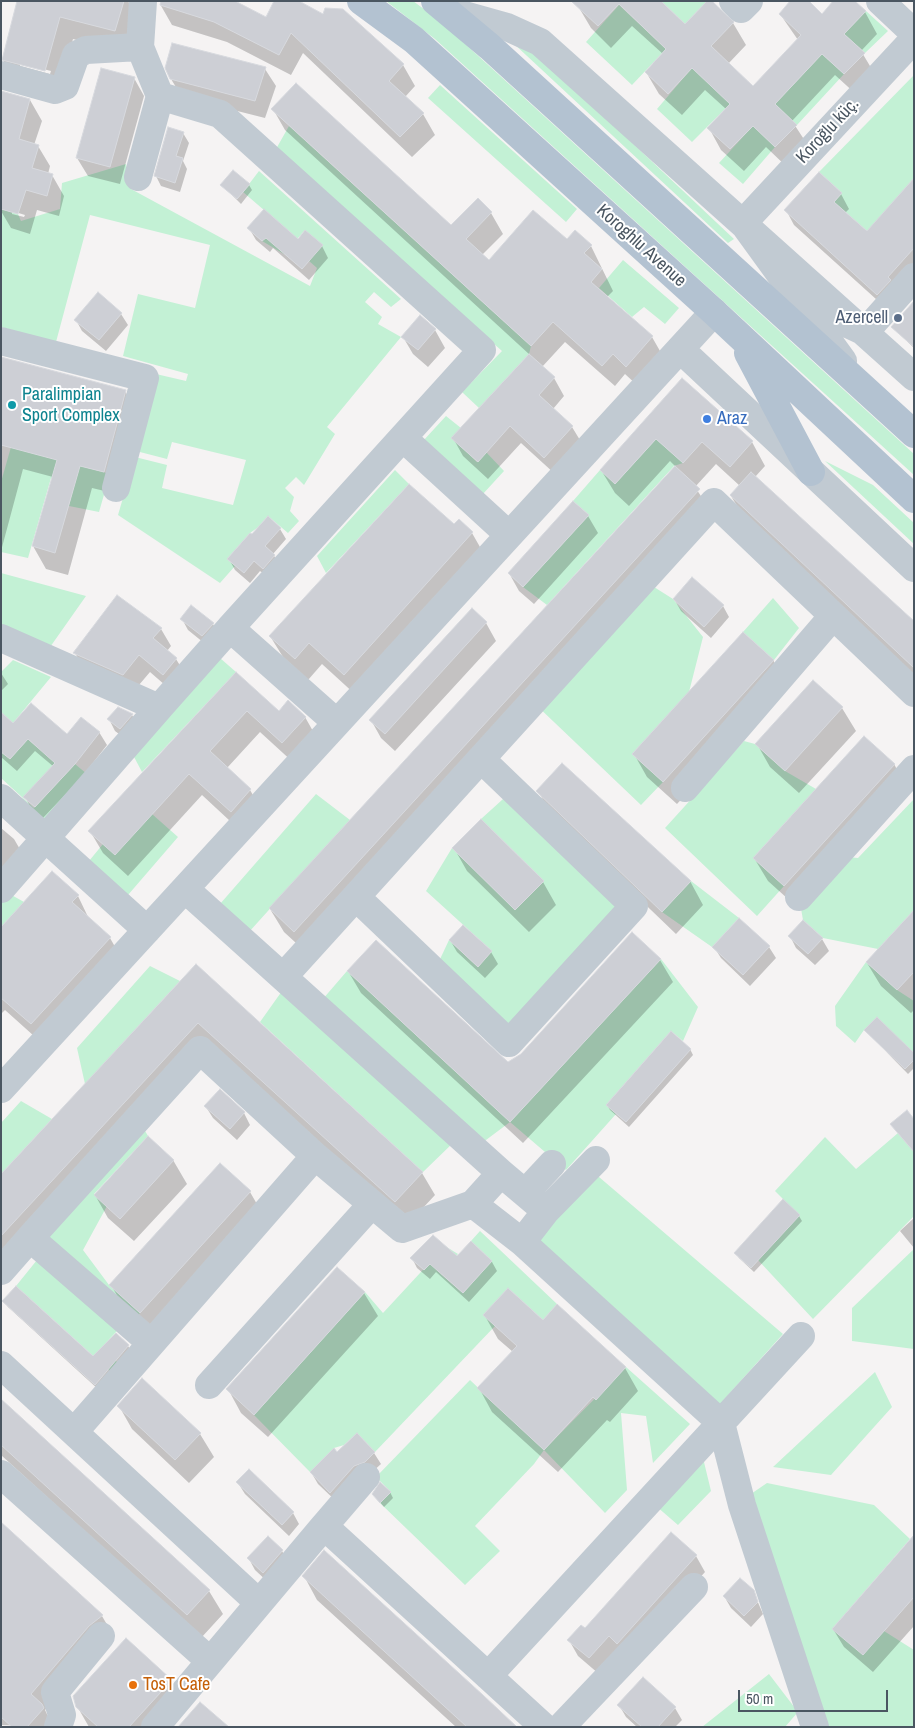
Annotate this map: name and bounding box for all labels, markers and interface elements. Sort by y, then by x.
street label: Koroğlu küç. [792,94,864,168]
street label: Koroghlu Avenue [592,200,690,292]
place label: Azercell [836,307,888,329]
marker: Azercell [892,312,904,324]
place label: Paralimpian Sport Complex [22,384,120,426]
marker: Paralimpian Sport Complex [6,399,18,411]
place label: Araz [717,408,747,430]
marker: Araz [701,413,713,425]
place label: TosT Cafe [143,1674,210,1696]
marker: TosT Cafe [127,1679,139,1691]
scale bar [740,1680,890,1712]
text: 50 m [746,1688,773,1709]

